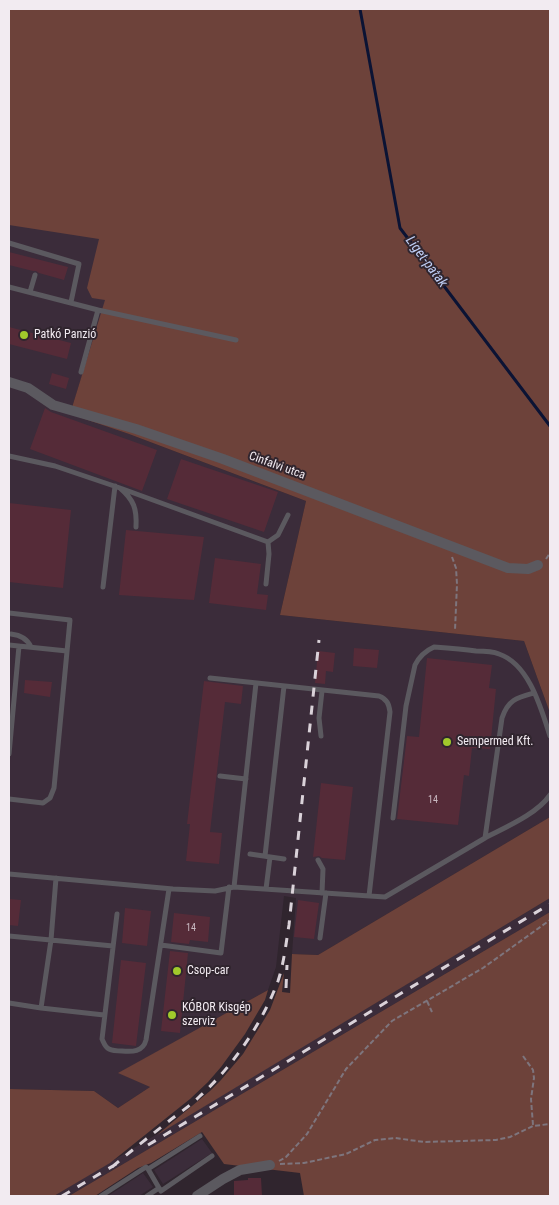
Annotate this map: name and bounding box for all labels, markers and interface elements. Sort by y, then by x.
water label: Liget-patak [401,233,451,291]
place label: Patkó Panzió [34,328,96,342]
marker: Patkó Panzió [18,329,30,341]
street label: Cinfalvi utca [247,449,307,483]
place label: Sempermed Kft. [457,735,534,749]
marker: Sempermed Kft. [441,736,453,748]
house number: 14 [428,794,438,806]
house number: 14 [186,922,196,934]
place label: Csop-car [187,964,229,978]
marker: Csop-car [171,965,183,977]
place label: KÓBOR Kisgép szerviz [182,1001,251,1029]
marker: KÓBOR Kisgép szerviz [166,1009,178,1021]

